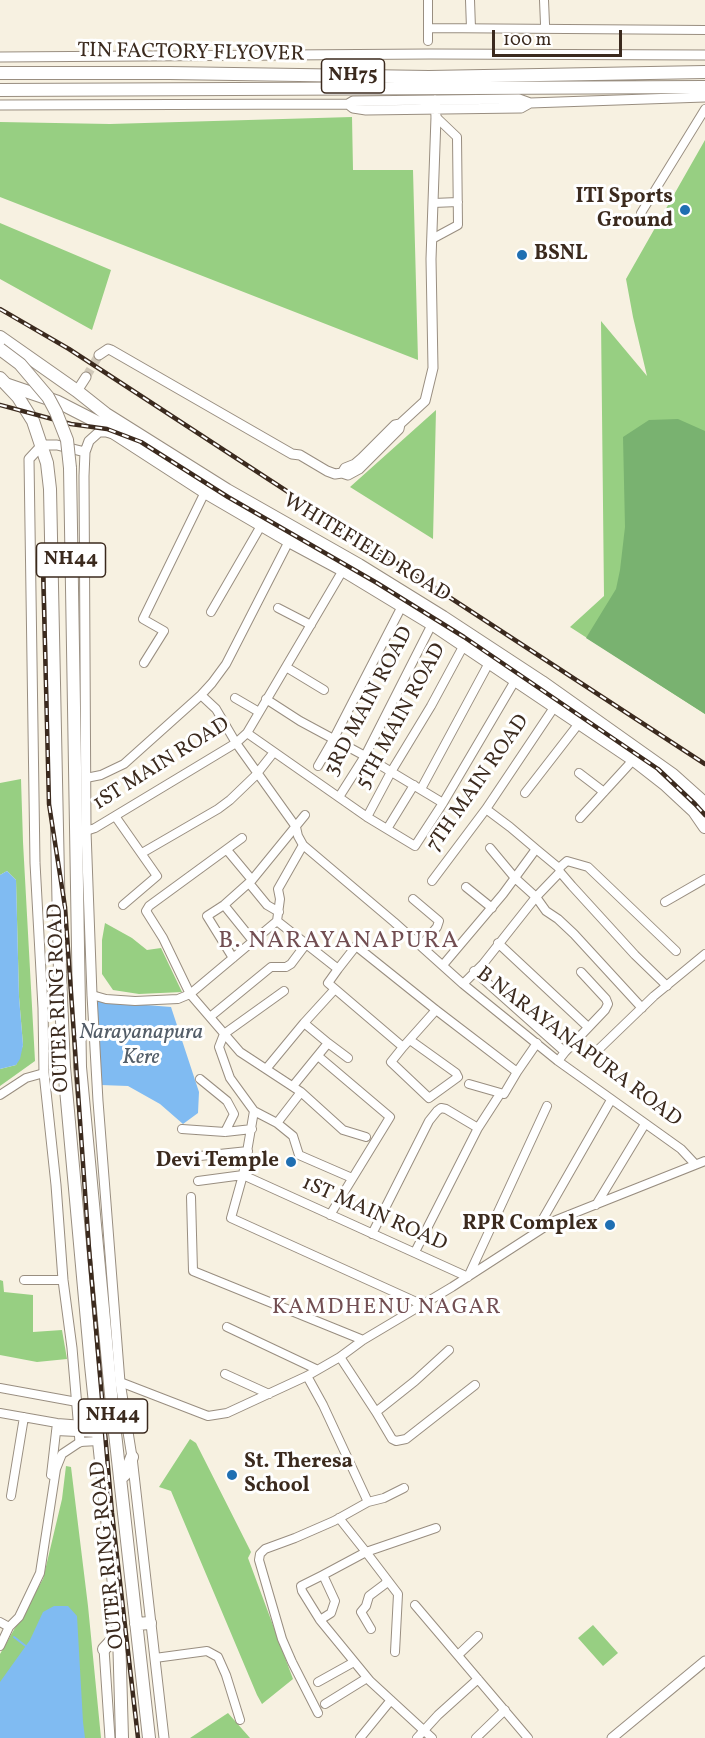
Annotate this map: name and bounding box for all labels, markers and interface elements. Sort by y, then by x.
scale bar [495,18,626,56]
text: 100 m [503,28,552,53]
street label: TIN FACTORY FLYOVER [77,39,305,69]
road number: NH75 [322,59,385,93]
place label: ITI Sports Ground [576,185,673,235]
marker: ITI Sports Ground [678,203,692,217]
place label: BSNL [534,242,588,268]
marker: BSNL [515,248,529,262]
street label: WHITEFIELD ROAD [278,489,454,609]
road number: NH44 [36,543,106,577]
street label: 3RD MAIN ROAD [320,623,420,781]
street label: 5TH MAIN ROAD [352,640,452,794]
street label: 7TH MAIN ROAD [422,710,536,858]
street label: 1ST MAIN ROAD [89,713,235,817]
street label: OUTER RING ROAD [44,903,76,1093]
district label: B. NARAYANAPURA [218,929,460,957]
street label: B NARAYANAPURA ROAD [470,963,686,1133]
water label: Narayanapura Kere [79,1021,203,1072]
place label: Devi Temple [156,1149,279,1175]
marker: Devi Temple [284,1155,298,1169]
street label: 1ST MAIN ROAD [297,1172,451,1258]
place label: RPR Complex [462,1212,598,1238]
marker: RPR Complex [603,1218,617,1232]
district label: KAMDHENU NAGAR [272,1296,502,1322]
road number: NH44 [78,1399,148,1433]
place label: St. Theresa School [244,1450,353,1500]
street label: OUTER RING ROAD [87,1460,131,1650]
marker: St. Theresa School [225,1468,239,1482]

